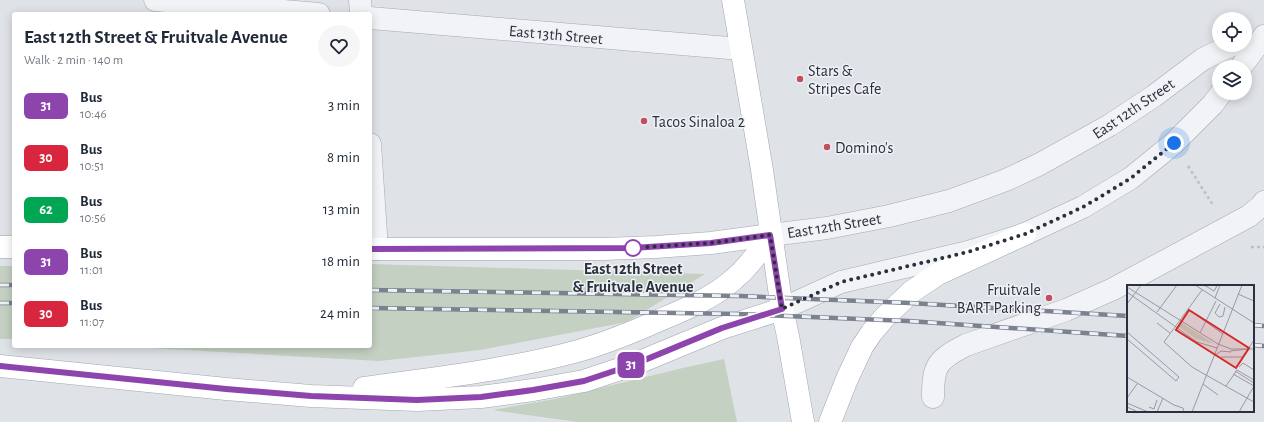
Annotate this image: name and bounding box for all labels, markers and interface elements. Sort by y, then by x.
map controls [1212,12,1252,100]
button: locate [1212,12,1252,52]
street label: East 13th Street [508,23,604,47]
button: heart [318,25,360,67]
text: East 12th Street & Fruitvale Avenue [24,28,288,47]
text: Walk · 2 min · 140 m [24,54,123,67]
button: layers [1212,60,1252,100]
place label: Stars & Stripes Cafe [808,63,881,97]
marker: Stars & Stripes Cafe [795,74,805,84]
street label: East 12th Street [1090,76,1177,142]
text: Bus [80,90,102,105]
text: 3 min [328,98,360,113]
text: 31 [40,99,52,113]
text: 10:46 [80,108,107,121]
place label: Tacos Sinaloa 2 [652,114,745,130]
marker: Tacos Sinaloa 2 [639,116,649,126]
your location [1164,133,1184,153]
place label: Domino's [835,140,894,156]
text: Bus [80,142,102,157]
marker: Domino's [822,142,832,152]
text: 8 min [327,150,360,165]
text: 30 [39,151,53,165]
text: 10:51 [80,160,104,173]
text: Bus [80,194,102,209]
text: 13 min [323,202,360,217]
text: 62 [39,203,53,217]
street label: East 12th Street [786,211,882,241]
text: 10:56 [80,212,106,225]
marker: East 12th Street & Fruitvale Avenue [624,239,642,257]
text: Bus [80,246,102,261]
text: 18 min [322,254,360,269]
text: 31 [40,255,52,269]
place label: East 12th Street & Fruitvale Avenue [572,261,694,295]
text: 11:01 [80,264,103,277]
place label: Fruitvale BART Parking [957,282,1041,316]
inset map [1127,285,1254,412]
marker: Fruitvale BART Parking [1044,293,1054,303]
text: Bus [80,298,102,313]
text: 24 min [320,306,360,321]
text: 30 [39,307,53,321]
text: 11:07 [80,316,104,329]
line badge: 31 [613,352,649,378]
text: 31 [625,358,637,372]

